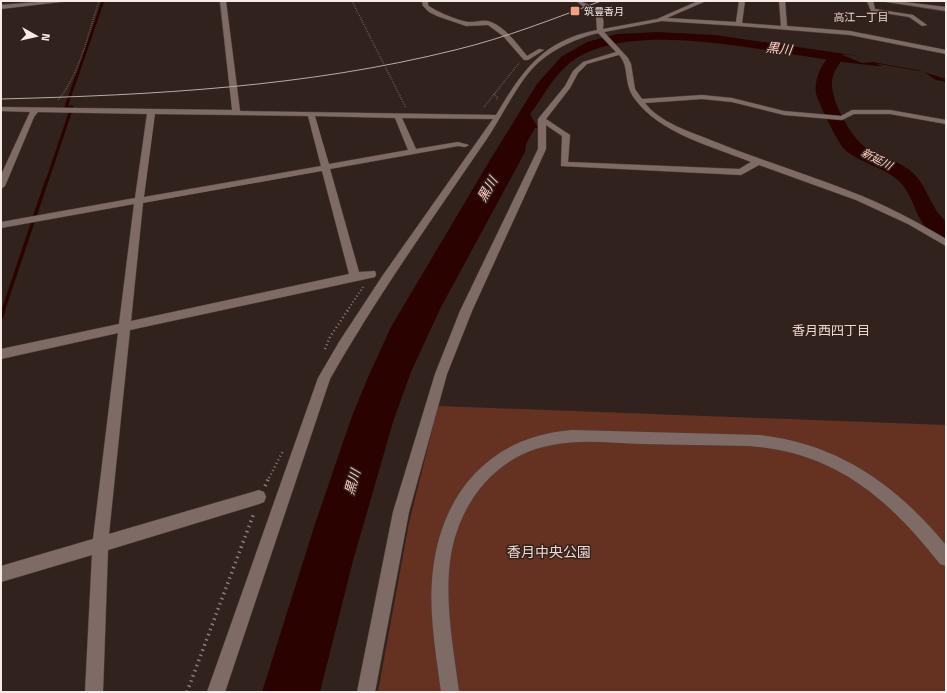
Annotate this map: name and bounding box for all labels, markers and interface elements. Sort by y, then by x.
place label: 筑豊香月 [584,4,624,19]
marker: 筑豊香月 [569,5,581,17]
district label: 高江一丁目 [834,9,889,25]
north arrow [16,16,56,56]
text: N [37,33,54,42]
water label: 黒川 [765,36,795,60]
water label: 新延川 [859,144,896,174]
water label: 黒川 [472,171,503,205]
district label: 香月西四丁目 [792,320,870,340]
water label: 黒川 [339,465,366,497]
park label: 香月中央公園 [507,541,591,562]

